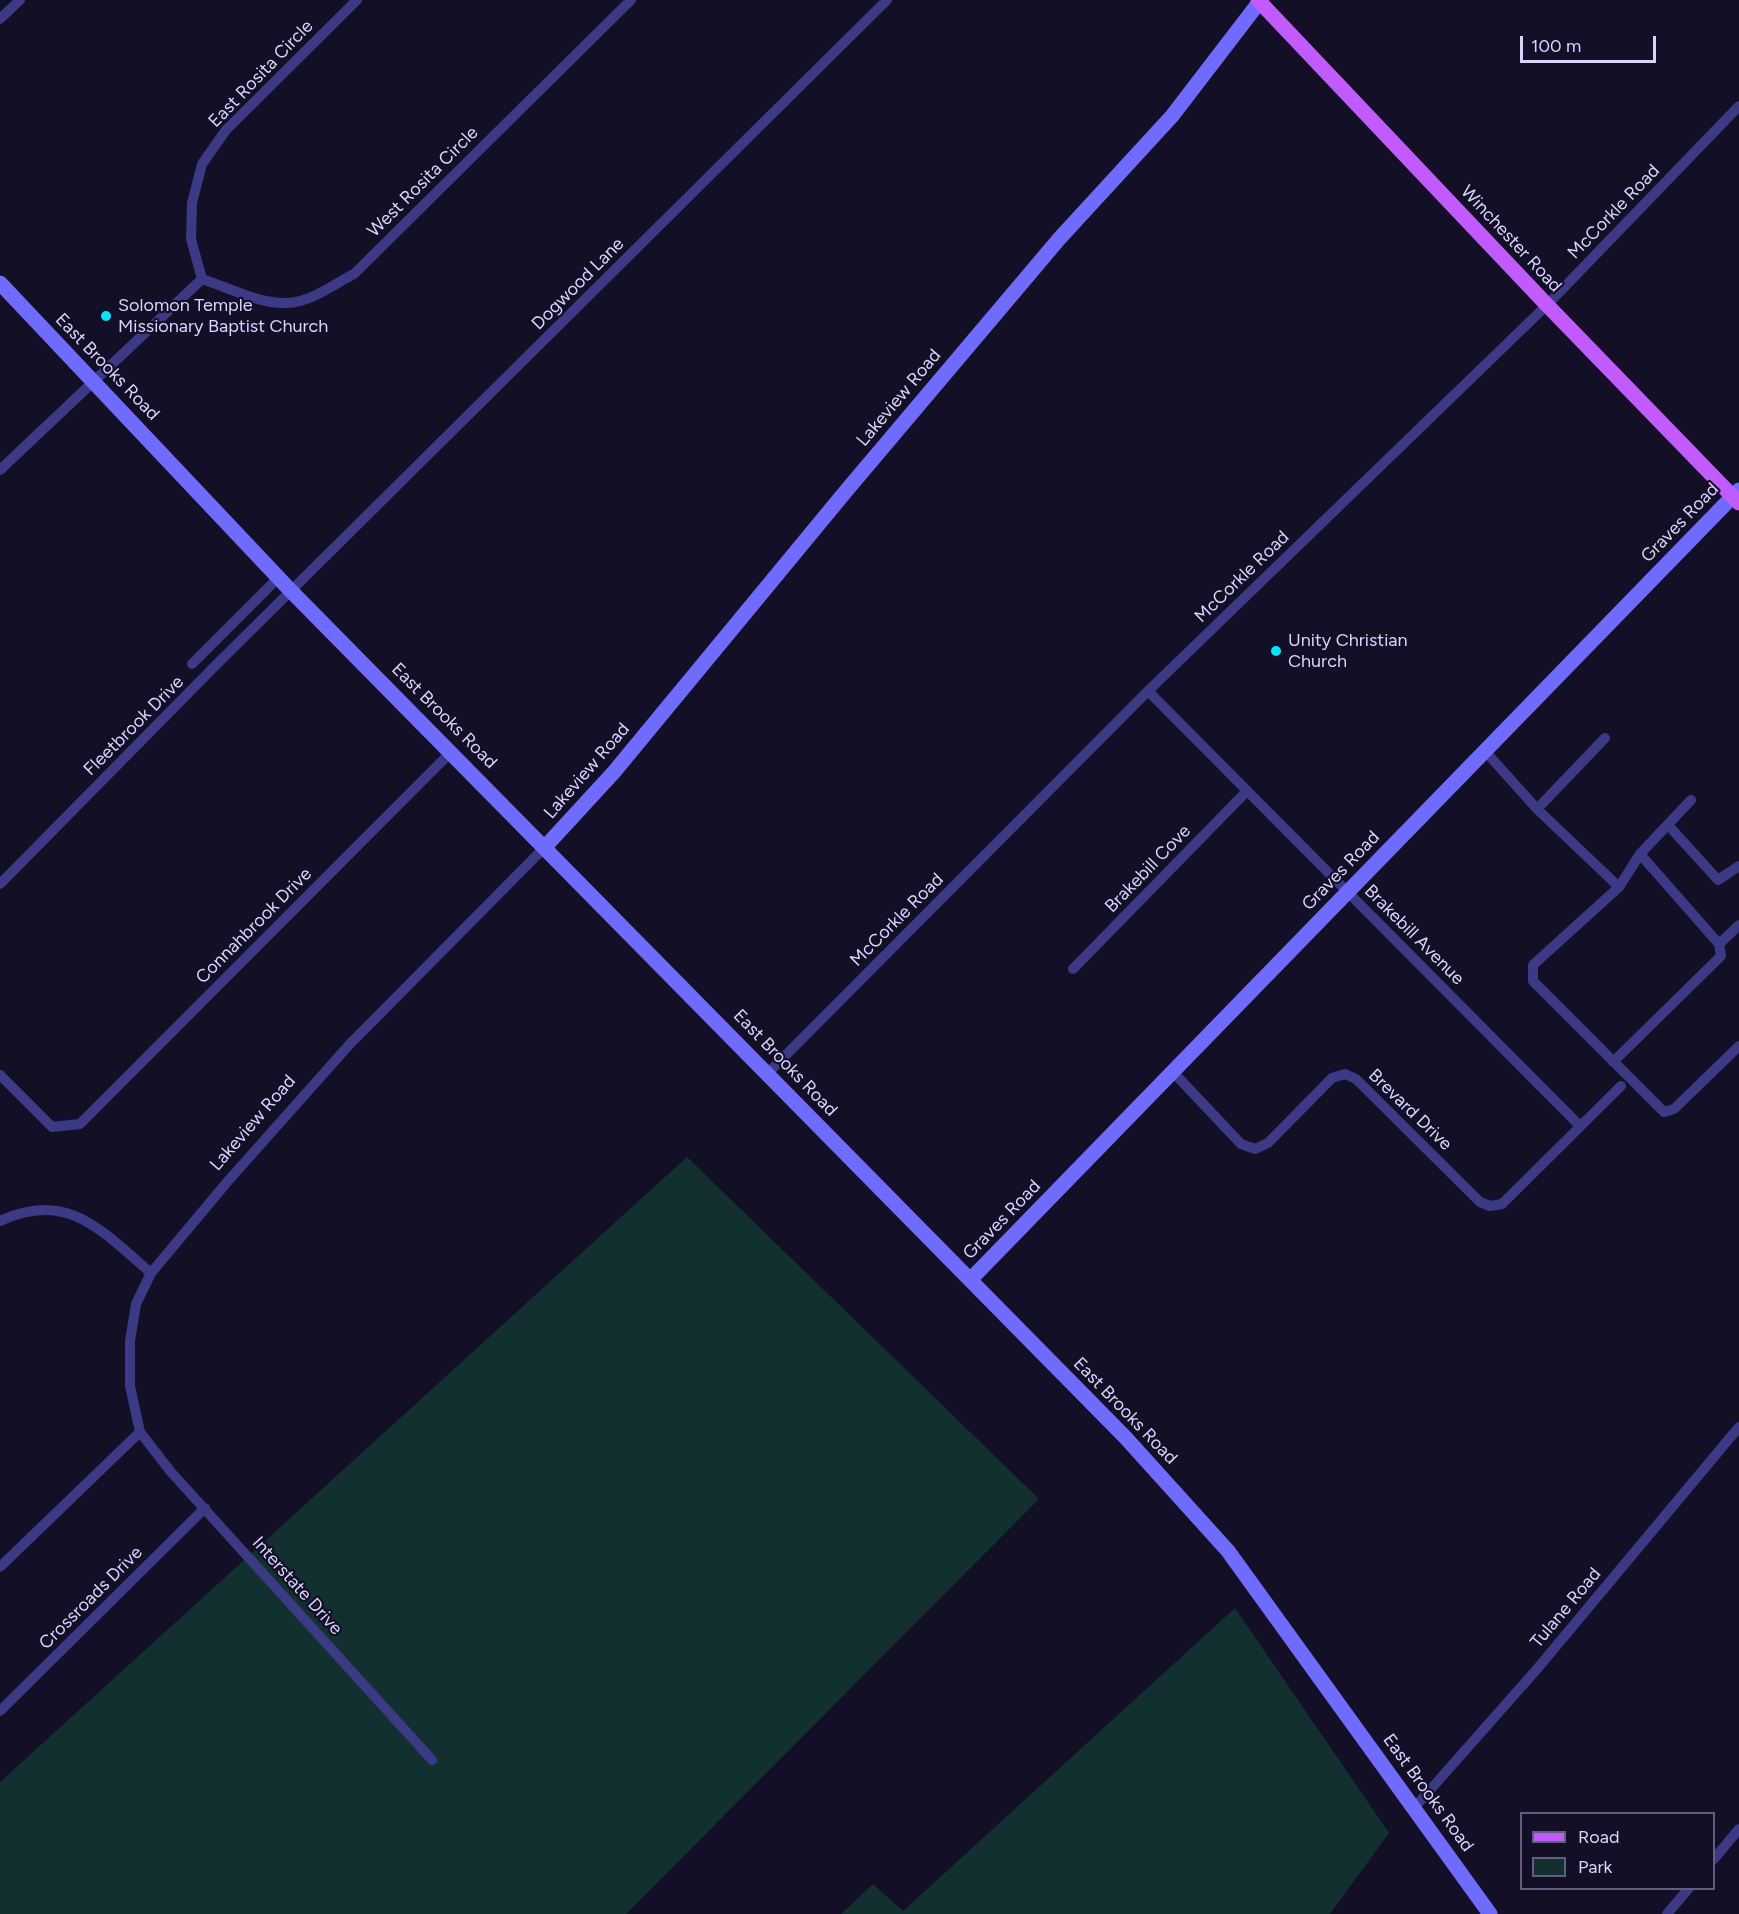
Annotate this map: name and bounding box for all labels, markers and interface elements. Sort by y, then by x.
street label: East Rosita Circle [204,16,318,132]
scale bar [1523,24,1660,62]
text: 100 m [1531,35,1581,57]
street label: West Rosita Circle [363,122,483,242]
street label: McCorkle Road [1564,160,1664,264]
street label: Winchester Road [1456,181,1566,297]
street label: Dogwood Lane [527,233,629,335]
place label: Solomon Temple Missionary Baptist Church [118,295,328,338]
street label: East Brooks Road [50,309,164,425]
marker: Solomon Temple Missionary Baptist Church [99,309,113,323]
street label: Lakeview Road [852,345,946,451]
street label: Graves Road [1637,479,1723,567]
street label: McCorkle Road [1190,527,1294,627]
place label: Unity Christian Church [1288,630,1408,672]
marker: Unity Christian Church [1269,644,1283,658]
street label: East Brooks Road [387,659,501,773]
street label: Fleetbrook Drive [80,672,188,780]
street label: Lakeview Road [540,719,634,823]
street label: Brakebill Cove [1101,821,1195,917]
street label: Graves Road [1298,827,1384,915]
street label: Connahbrook Drive [192,864,316,988]
street label: McCorkle Road [846,869,948,971]
street label: Brakebill Avenue [1359,880,1469,990]
street label: East Brooks Road [728,1005,842,1121]
street label: Brevard Drive [1364,1065,1456,1155]
street label: Lakeview Road [206,1071,300,1175]
street label: Graves Road [959,1176,1045,1264]
street label: East Brooks Road [1068,1353,1182,1469]
street label: Interstate Drive [247,1532,347,1640]
street label: Crossroads Drive [35,1542,147,1654]
street label: Tulane Road [1526,1564,1606,1652]
street label: East Brooks Road [1378,1730,1478,1856]
legend [1520,1812,1715,1890]
text: Road [1578,1826,1619,1848]
text: Park [1578,1856,1612,1878]

